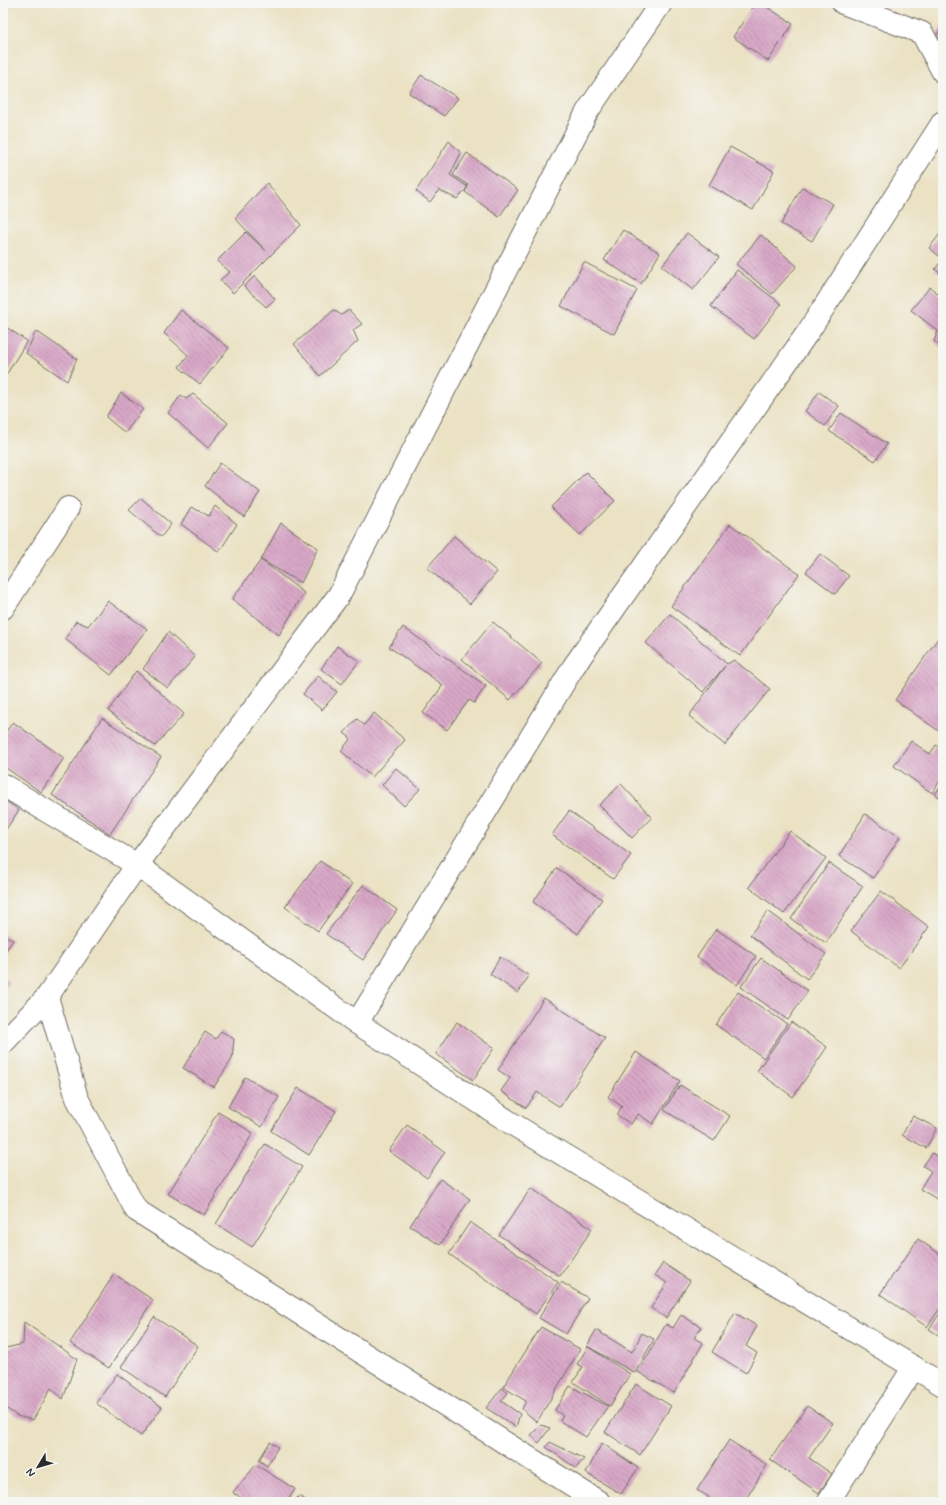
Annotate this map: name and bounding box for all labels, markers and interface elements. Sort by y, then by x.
north arrow [18,1447,58,1487]
text: N [23,1465,39,1480]

